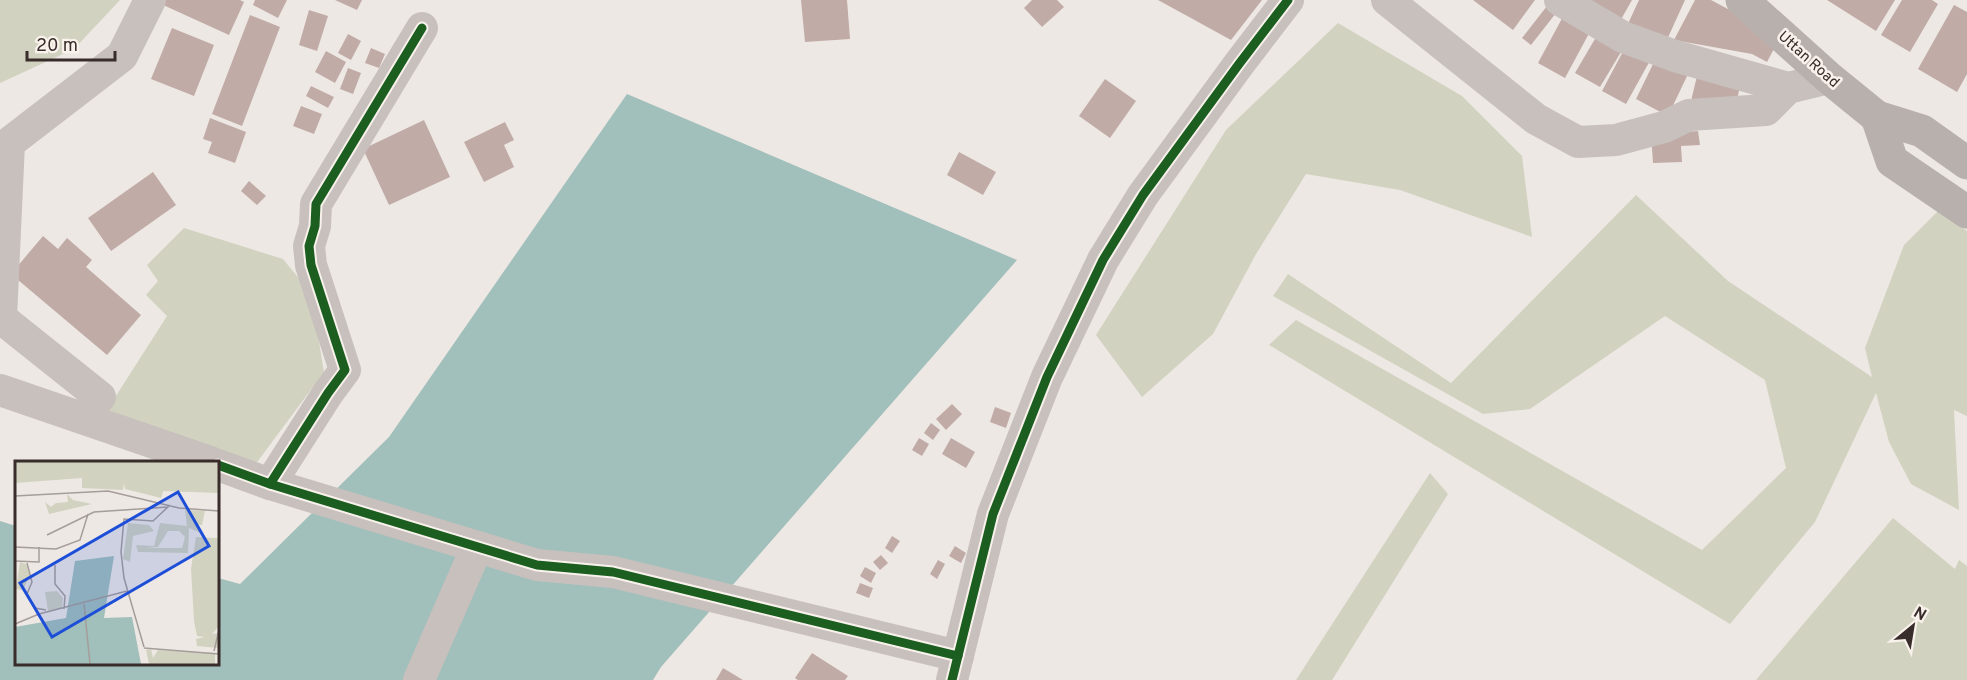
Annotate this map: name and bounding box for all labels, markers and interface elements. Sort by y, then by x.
scale bar [27,24,116,62]
street label: Uttan Road [1773,28,1843,93]
text: 20 m [36,35,78,58]
inset map [15,461,219,665]
north arrow [1883,596,1943,656]
text: N [1910,603,1929,626]

